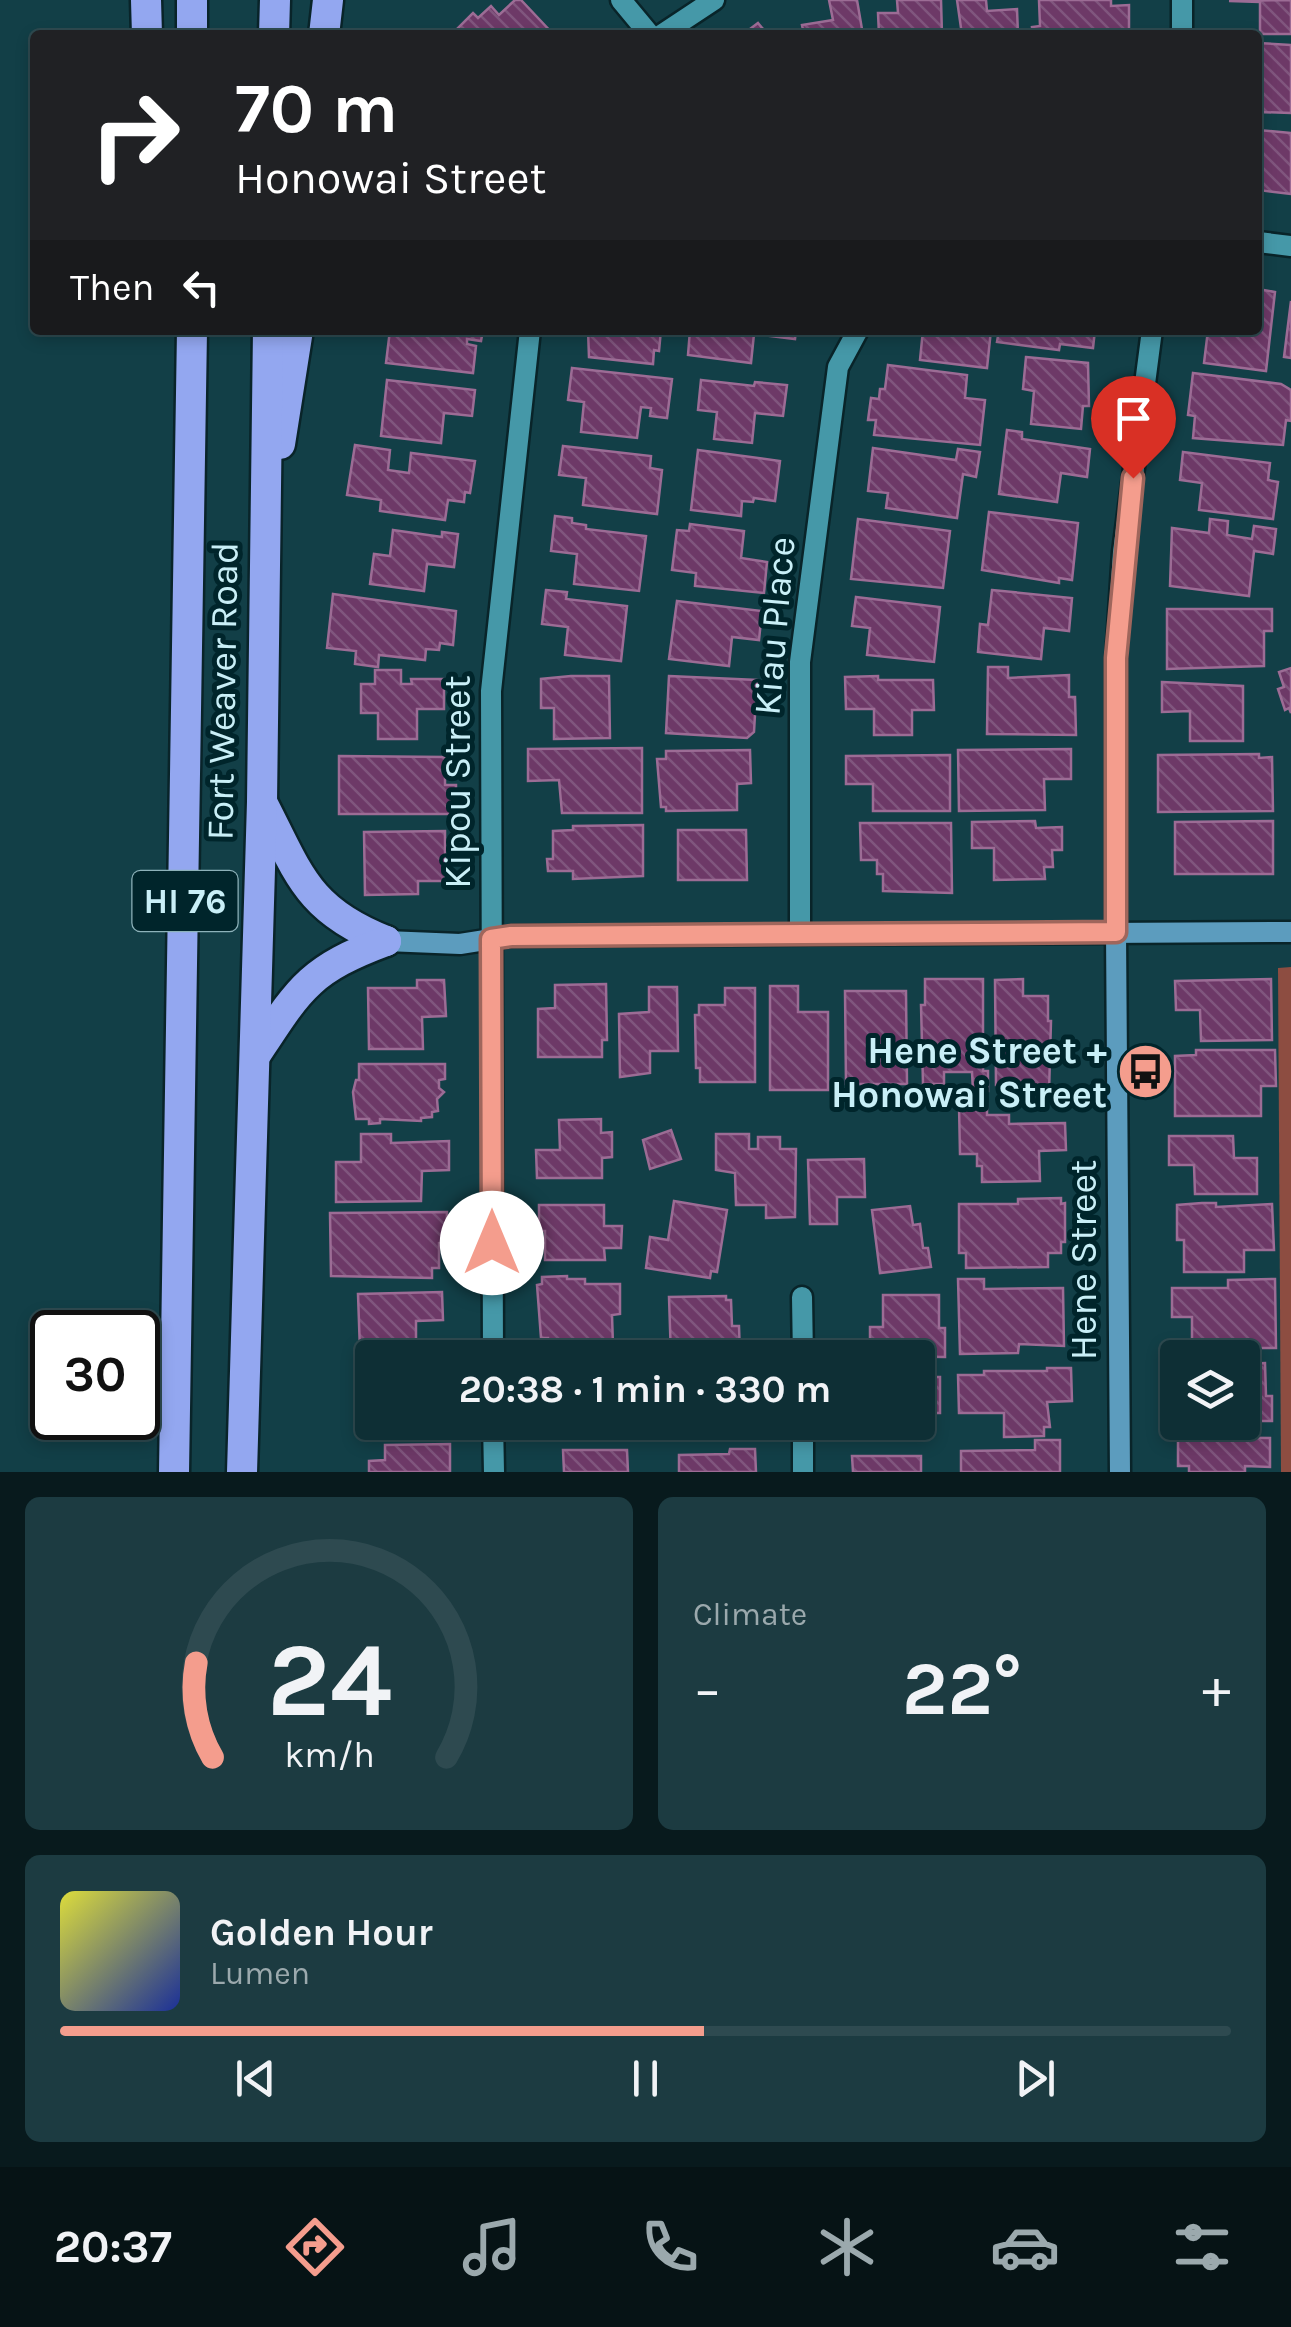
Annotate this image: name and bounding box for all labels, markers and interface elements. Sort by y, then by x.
text: 70 m [235,68,398,150]
icon: right [70,70,200,200]
text: Honowai Street [235,152,546,204]
icon: left [174,260,229,315]
text: Then [70,265,154,310]
pin [1091,376,1176,479]
icon: arrive [1106,391,1161,446]
street label: Kiau Place [744,535,805,717]
street label: Fort Weaver Road [197,541,248,841]
street label: Kipou Street [435,675,480,889]
road number: HI 76 [132,871,238,931]
place label: Hene Street + Honowai Street [831,1028,1107,1117]
bus stop icon: Hene Street + Honowai Street [1116,1042,1176,1102]
street label: Hene Street [1061,1160,1106,1360]
position arrow [440,1191,544,1295]
speed limit sign: 30 [30,1310,160,1440]
map controls [1160,1340,1260,1440]
button: layers [1160,1340,1260,1440]
text: 20:38 · 1 min · 330 m [459,1367,831,1412]
text: Climate [693,1596,807,1633]
text: 24 [267,1620,391,1741]
text: 22° [902,1645,1022,1733]
text: − [693,1657,722,1721]
text: + [1202,1657,1231,1721]
text: km/h [284,1734,374,1776]
text: Golden Hour [210,1910,433,1955]
text: Lumen [210,1955,310,1992]
icon: previous [228,2051,283,2106]
icon: pause [618,2051,673,2106]
icon: next [1008,2051,1063,2106]
icon: directions [280,2212,350,2282]
icon: music [457,2212,527,2282]
icon: phone [635,2212,705,2282]
icon: climate [812,2212,882,2282]
icon: car [990,2212,1060,2282]
icon: filters [1167,2212,1237,2282]
text: 20:37 [54,2221,172,2273]

